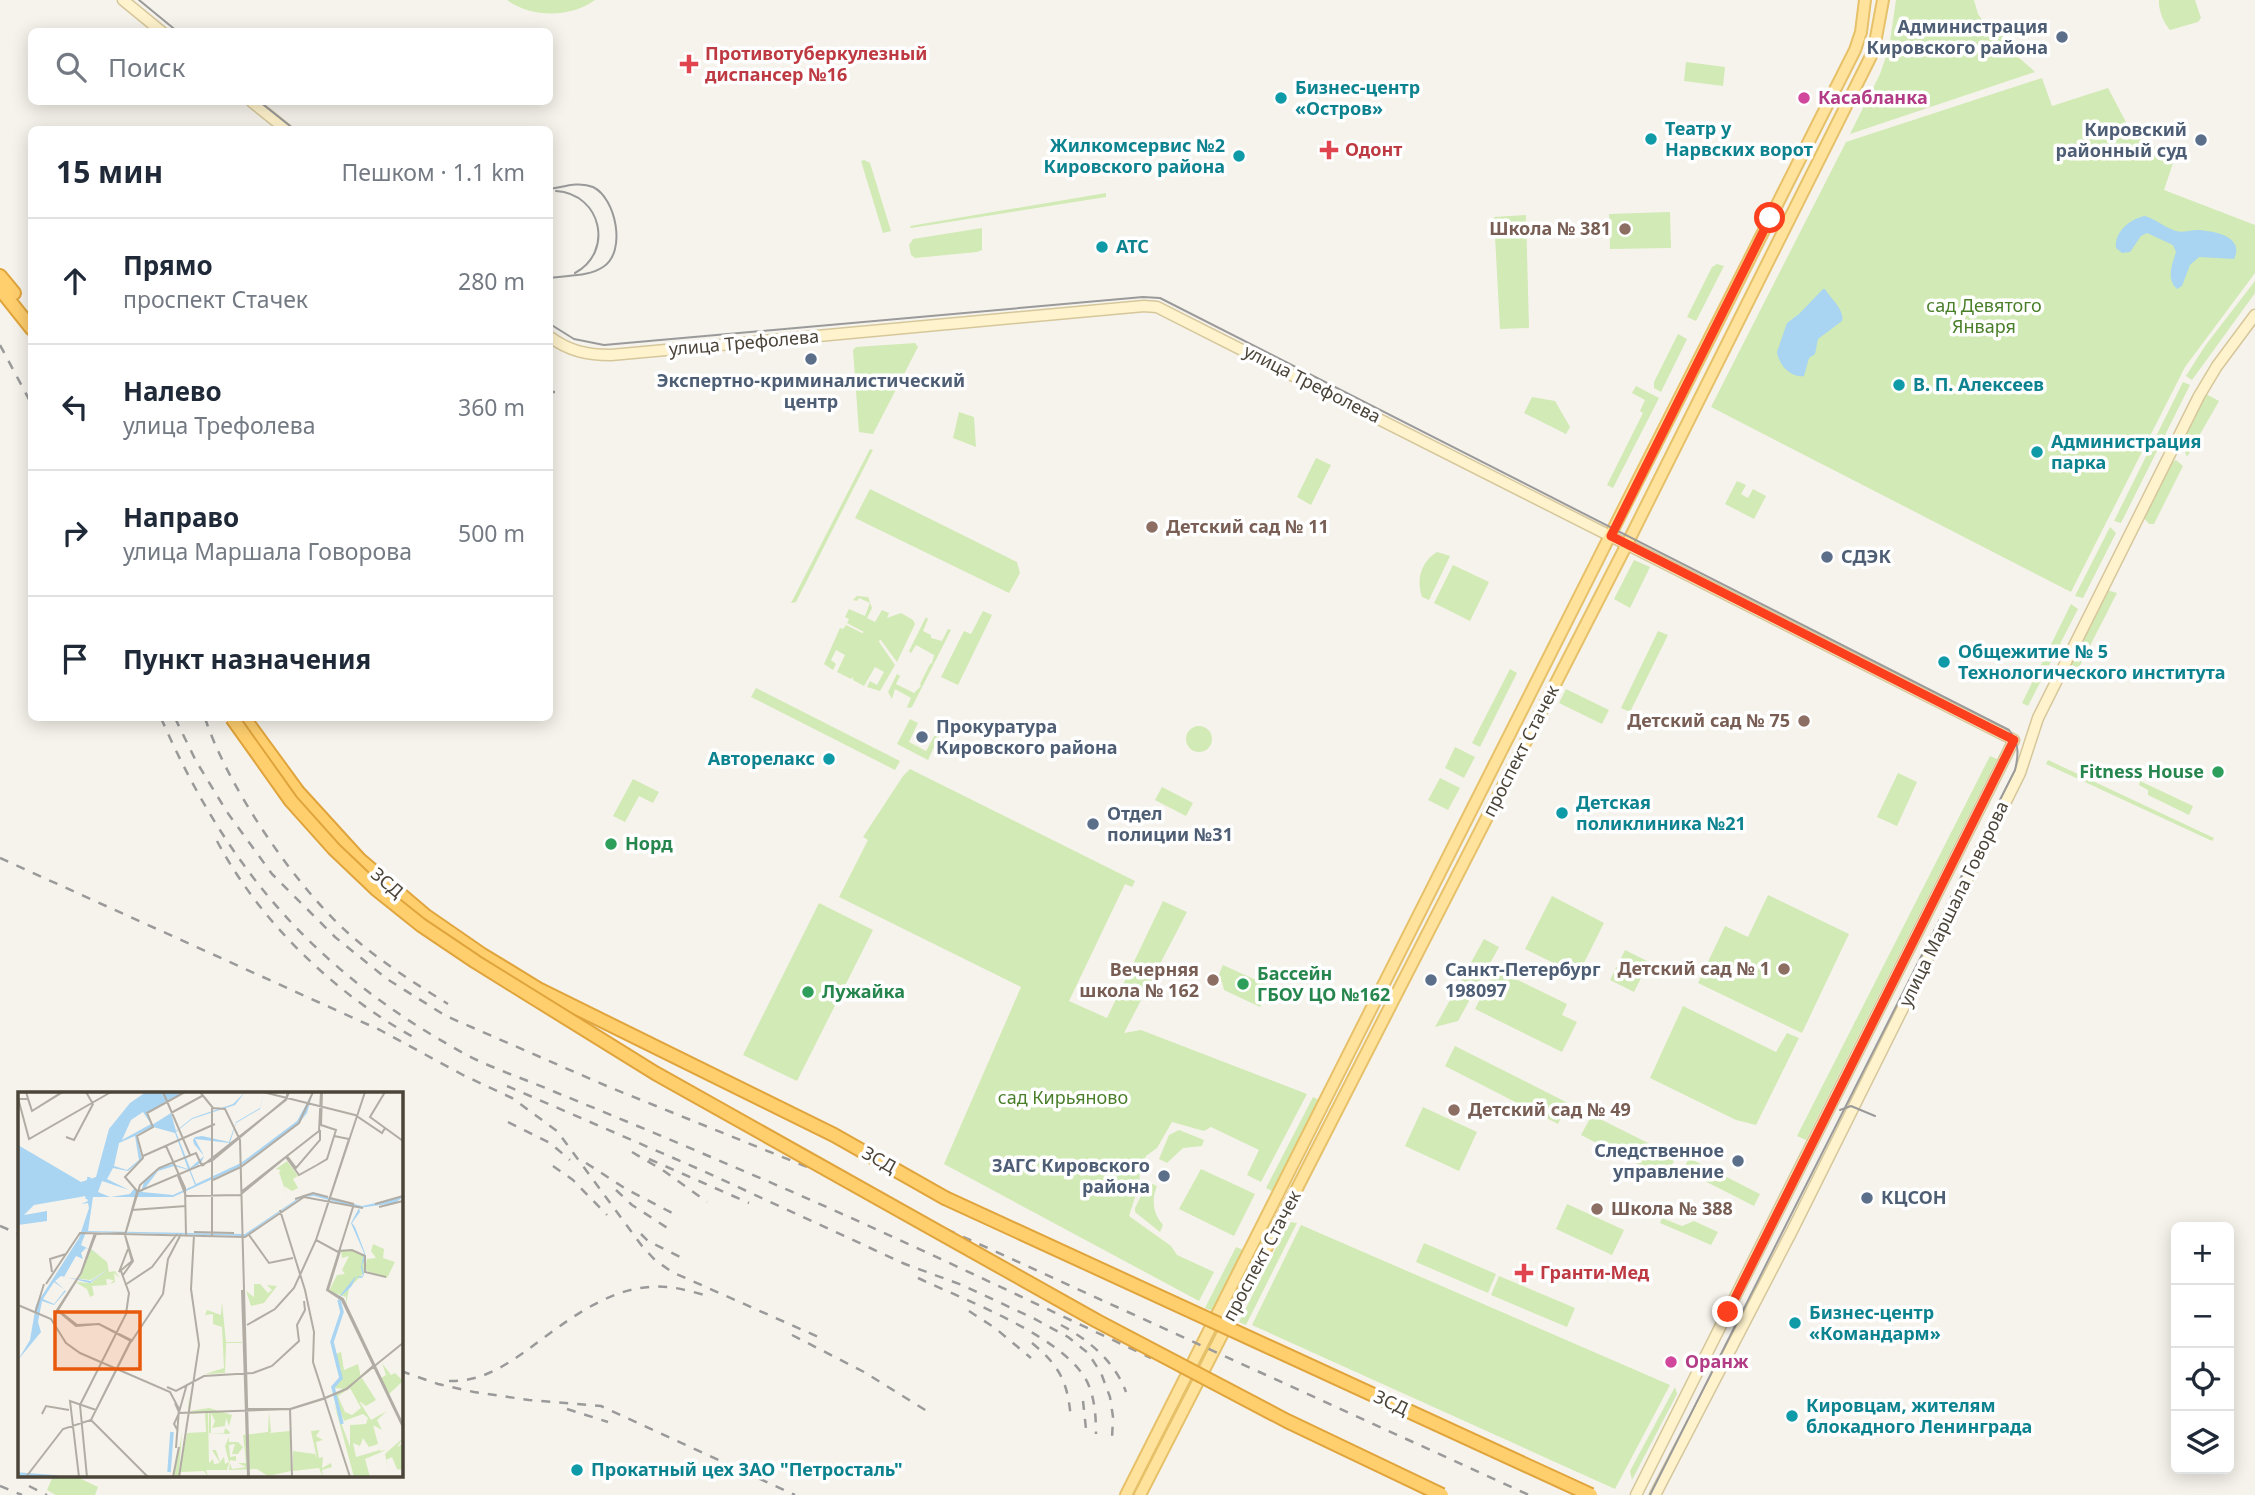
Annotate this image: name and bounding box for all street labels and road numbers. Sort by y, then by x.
street label: улица Трефолева [668,323,820,361]
street label: улица Трефолева [1240,338,1385,428]
street label: проспект Стачек [1477,680,1564,821]
street label: улица Маршала Говорова [1893,797,2013,1010]
street label: ЗСД [367,862,409,903]
street label: ЗСД [858,1140,901,1178]
street label: проспект Стачек [1217,1186,1306,1325]
street label: ЗСД [1370,1384,1412,1420]

